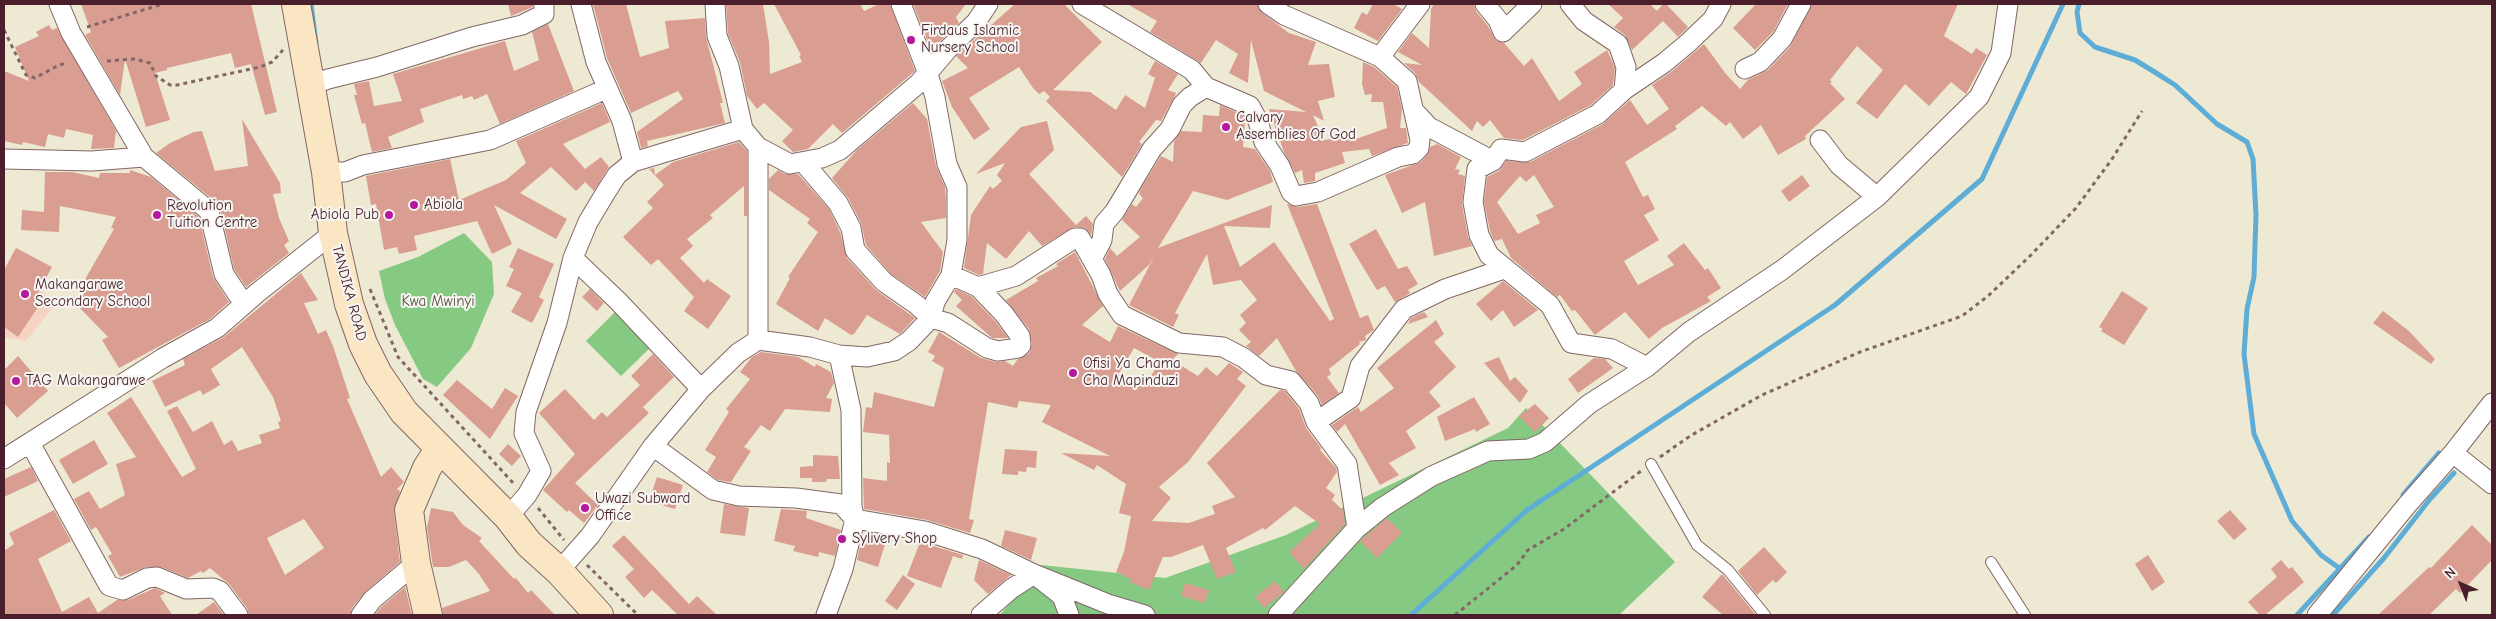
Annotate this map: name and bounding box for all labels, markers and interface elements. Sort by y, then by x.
place label: Firdaus Islamic Nursery School [921,22,1019,57]
marker: Firdaus Islamic Nursery School [905,34,917,46]
place label: Calvary Assemblies Of God [1236,109,1356,144]
marker: Calvary Assemblies Of God [1220,121,1232,133]
place label: Abiola [424,196,463,214]
place label: Revolution Tuition Centre [167,197,257,232]
marker: Abiola [408,199,420,211]
place label: Abiola Pub [311,206,379,224]
marker: Revolution Tuition Centre [151,209,163,221]
marker: Abiola Pub [383,209,395,221]
street label: TANDIKA ROAD [328,243,370,343]
place label: Makangarawe Secondary School [35,276,150,311]
marker: Makangarawe Secondary School [19,288,31,300]
park label: Kwa Mwinyi [401,293,475,311]
place label: Ofisi Ya Chama Cha Mapinduzi [1083,355,1181,390]
marker: Ofisi Ya Chama Cha Mapinduzi [1067,367,1079,379]
place label: TAG Makangarawe [26,372,146,390]
marker: TAG Makangarawe [10,375,22,387]
place label: Uwazi Subward Office [595,490,690,525]
marker: Uwazi Subward Office [579,502,591,514]
place label: Sylivery Shop [852,530,937,548]
marker: Sylivery Shop [836,533,848,545]
north arrow [2436,559,2486,609]
text: N [2441,564,2459,582]

